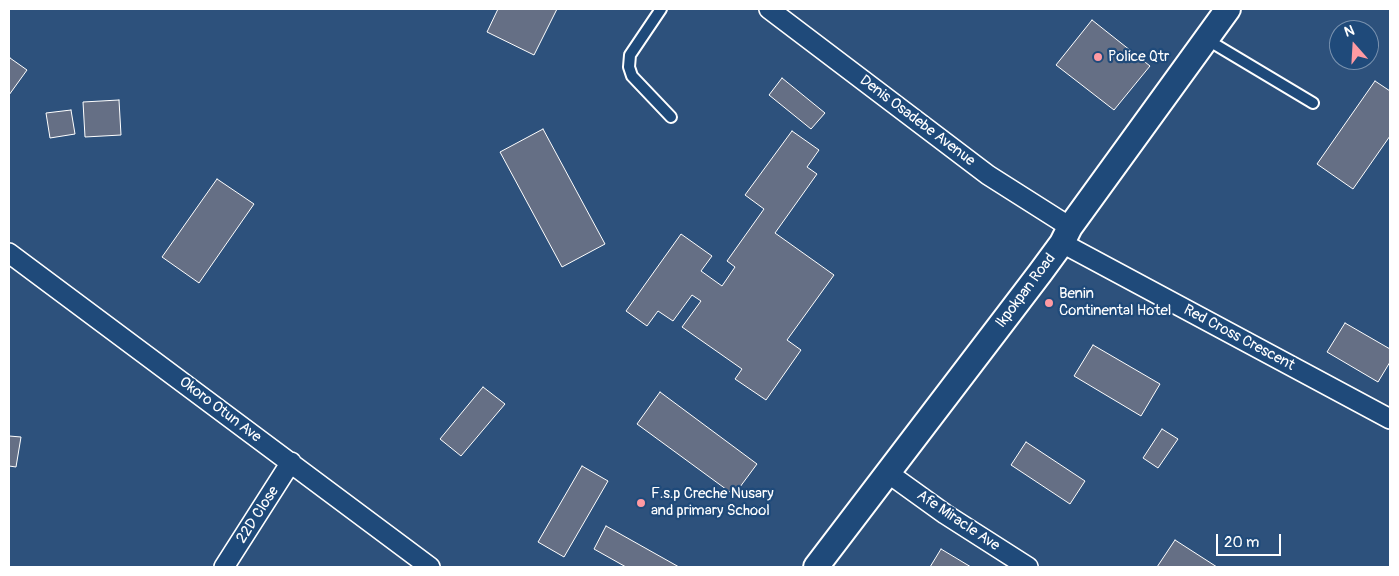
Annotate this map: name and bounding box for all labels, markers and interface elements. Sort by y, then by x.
north arrow [1329,20,1379,70]
text: N [1342,22,1357,41]
place label: Police Qtr [1108,48,1169,66]
marker: Police Qtr [1092,51,1104,63]
street label: Denis Osadebe Avenue [856,72,978,170]
street label: Ikpokpan Road [992,250,1060,332]
place label: Benin Continental Hotel [1059,285,1171,320]
marker: Benin Continental Hotel [1043,297,1055,309]
street label: Red Cross Crescent [1180,301,1298,375]
street label: Okoro Otun Ave [175,373,265,447]
street label: 22D Close [233,483,283,547]
place label: F.s.p Creche Nusary and primary School [651,485,774,520]
street label: Afe Miracle Ave [913,487,1003,555]
marker: F.s.p Creche Nusary and primary School [635,497,647,509]
scale bar [1219,524,1284,556]
text: 20 m [1224,533,1259,552]

